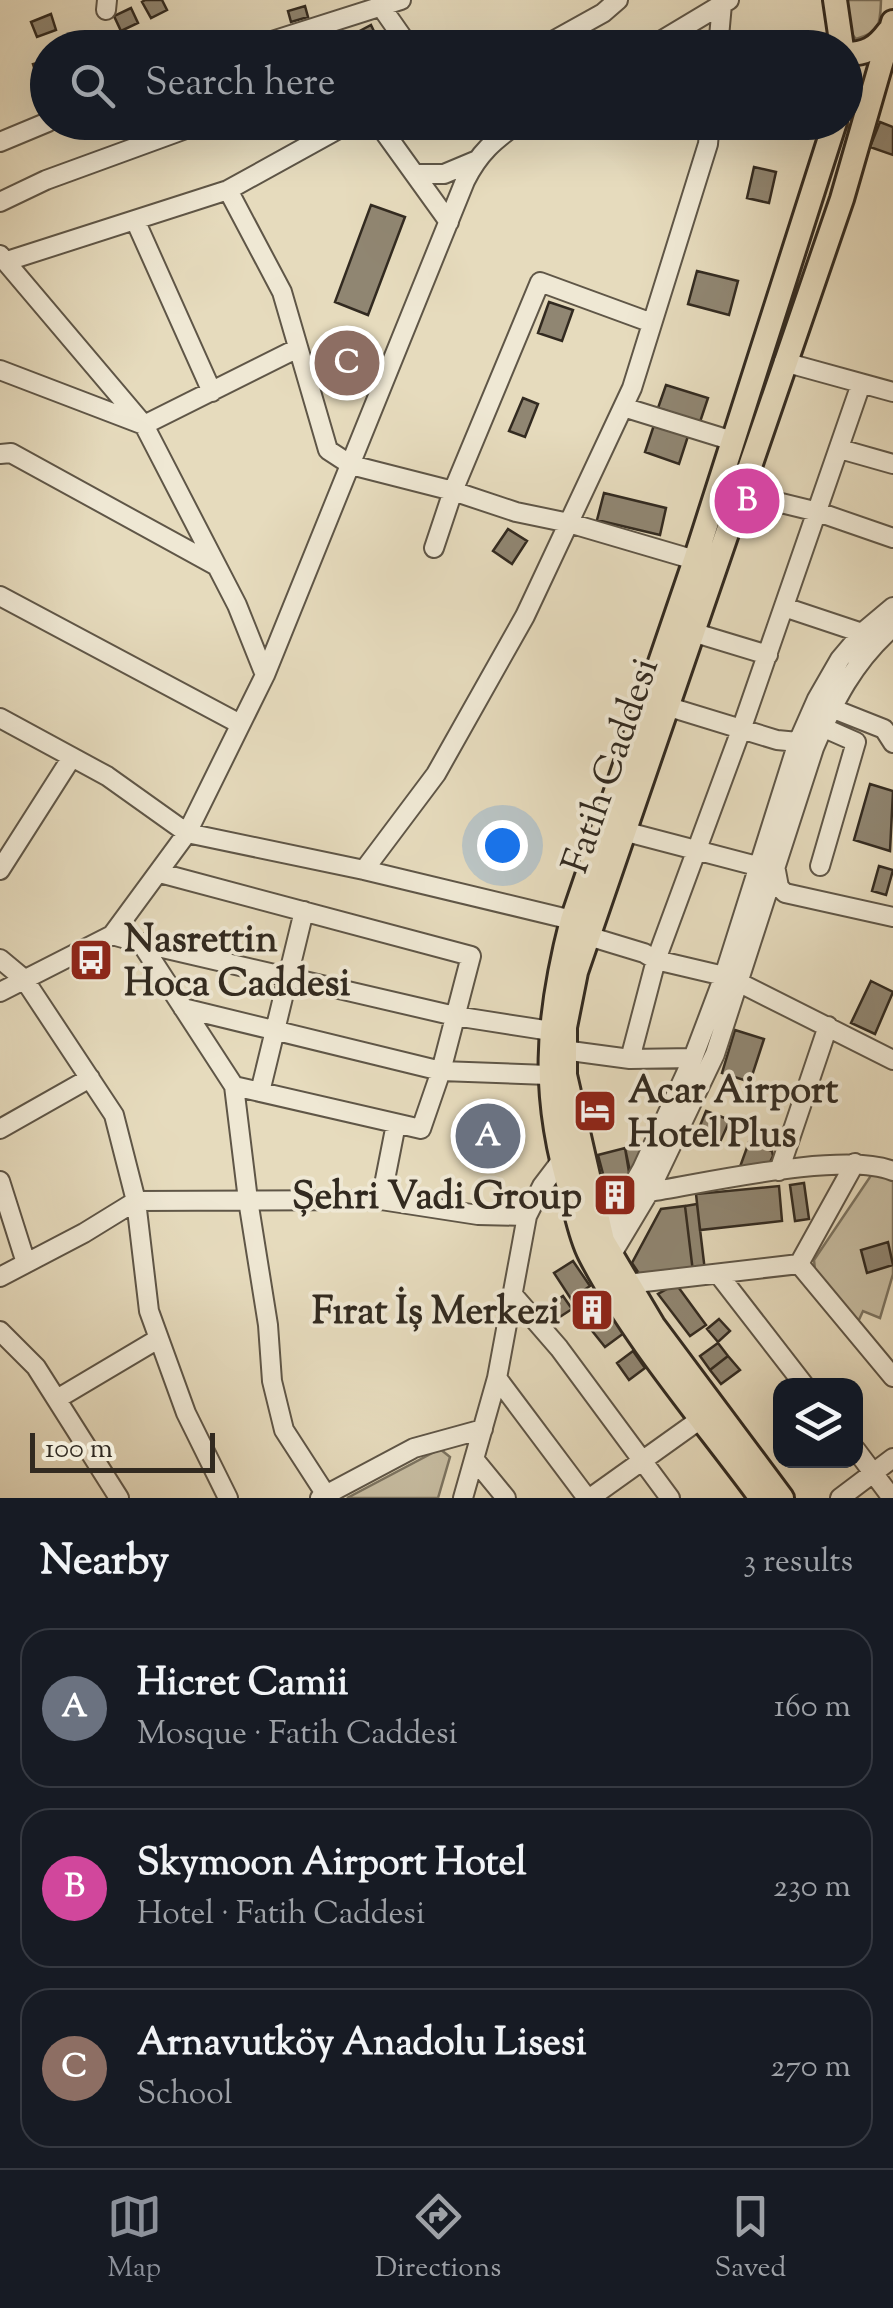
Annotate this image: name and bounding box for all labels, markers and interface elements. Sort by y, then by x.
search box [30,30,863,140]
icon: search [65,58,120,113]
text: Search here [145,58,336,112]
pin: C [314,326,380,400]
pin: B [714,464,780,538]
street label: Fatih Caddesi [551,651,675,881]
your location [477,820,528,871]
place label: Nasrettin Hoca Caddesi [124,915,351,1013]
bus stop icon: Nasrettin Hoca Caddesi [68,937,114,983]
place label: Acar Airport Hotel Plus [628,1066,838,1164]
hotel icon: Acar Airport Hotel Plus [572,1088,618,1134]
pin: A [456,1098,520,1174]
place label: Şehri Vadi Group [292,1172,582,1226]
building icon: Şehri Vadi Group [592,1172,638,1218]
place label: Fırat İş Merkezi [312,1286,560,1341]
building icon: Fırat İş Merkezi [569,1287,615,1333]
map controls [773,1378,863,1468]
button: layers [773,1378,863,1468]
scale bar [30,1428,215,1472]
text: 100 m [45,1430,113,1470]
text: Nearby [40,1533,169,1593]
text: 3 results [743,1540,853,1586]
text: Hicret Camii [137,1658,348,1712]
text: A [62,1685,87,1731]
text: 160 m [774,1685,851,1731]
text: Mosque · Fatih Caddesi [137,1712,458,1758]
text: Skymoon Airport Hotel [137,1838,527,1892]
text: B [64,1865,85,1911]
text: 230 m [773,1865,851,1911]
text: Hotel · Fatih Caddesi [137,1892,425,1938]
text: Arnavutköy Anadolu Lisesi [137,2018,587,2072]
text: C [62,2045,87,2091]
text: 270 m [770,2045,851,2091]
text: School [137,2072,233,2118]
tab: Map [107,2189,162,2289]
tab: Directions [375,2189,501,2289]
tab: Saved [714,2189,786,2289]

